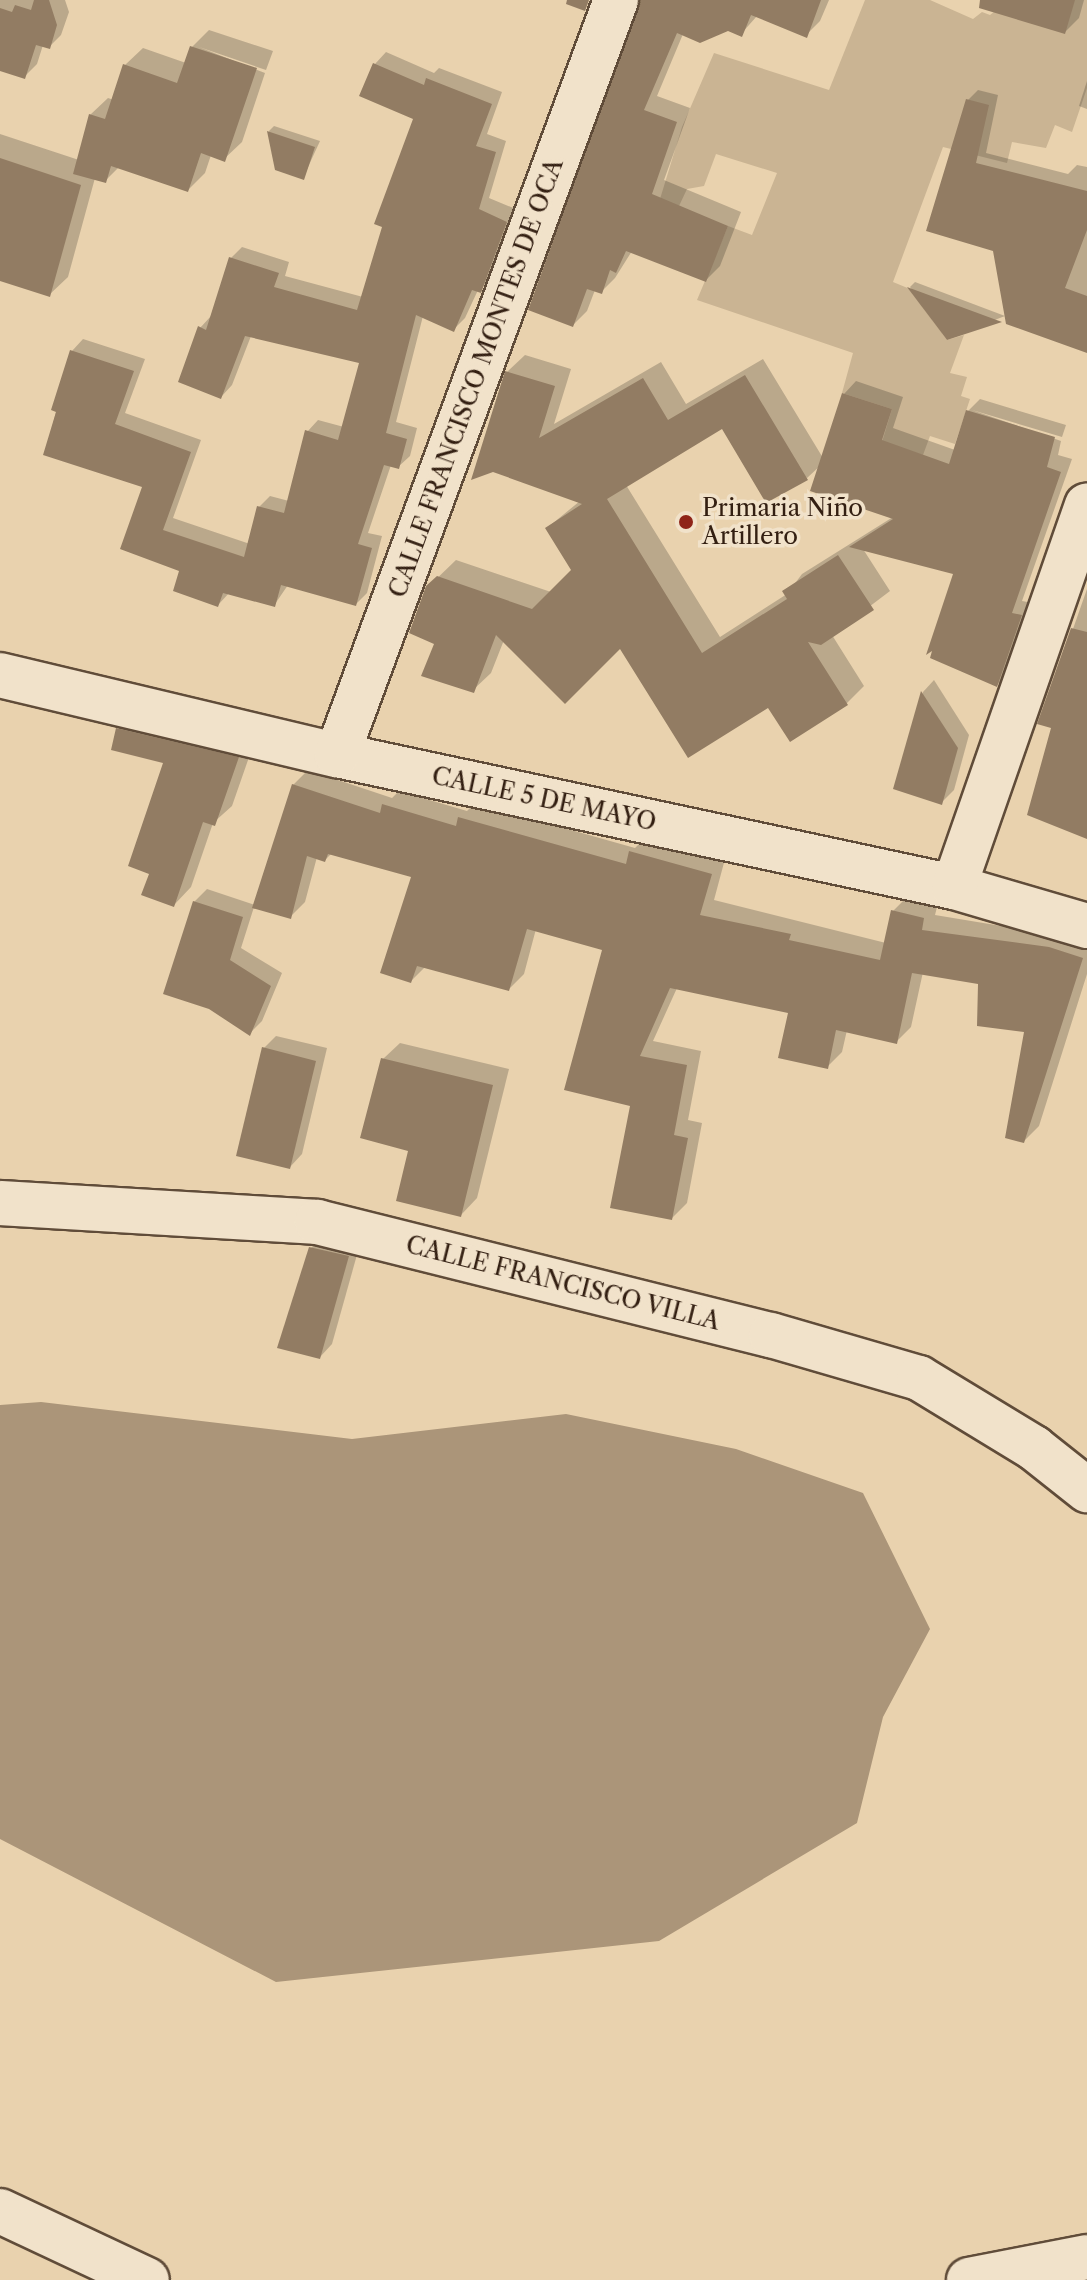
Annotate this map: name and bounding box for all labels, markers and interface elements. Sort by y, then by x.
street label: CALLE FRANCISCO MONTES DE OCA [383,155,569,601]
place label: Primaria Niño Artillero [702,494,863,550]
marker: Primaria Niño Artillero [677,513,695,531]
street label: CALLE 5 DE MAYO [429,761,659,837]
street label: CALLE FRANCISCO VILLA [403,1230,723,1336]

